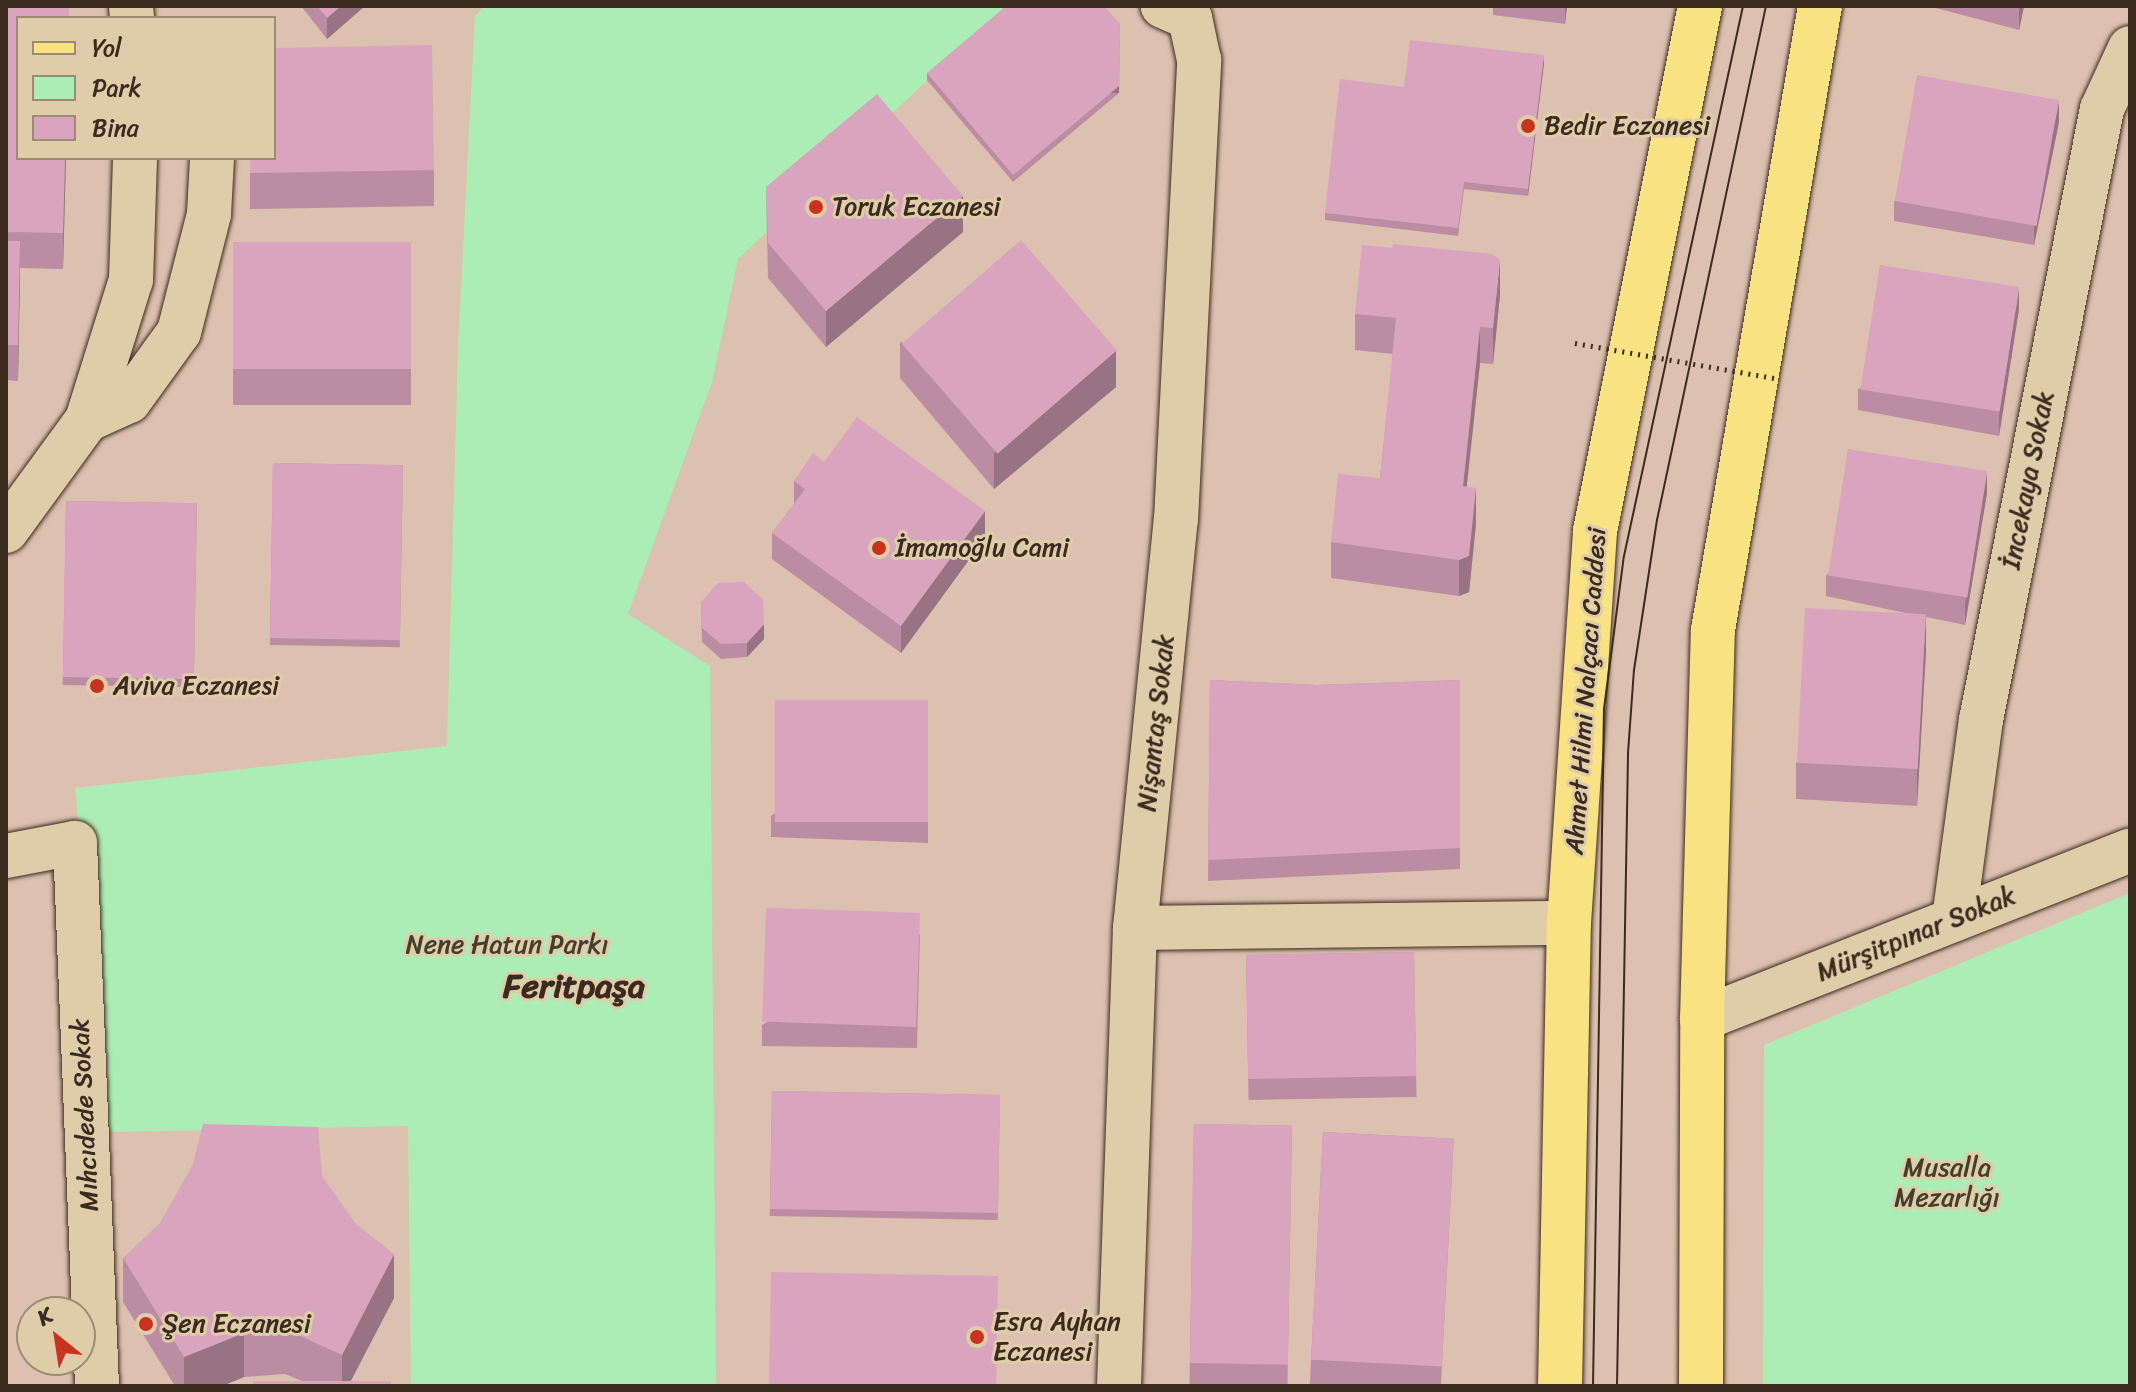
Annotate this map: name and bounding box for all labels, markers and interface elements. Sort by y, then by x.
legend [16,16,276,160]
text: Yol [92,27,122,69]
text: Park [92,67,141,109]
text: Bina [92,107,139,149]
place label: Bedir Eczanesi [1544,110,1711,142]
marker: Bedir Eczanesi [1519,117,1537,135]
place label: Toruk Eczanesi [832,191,1002,223]
marker: Toruk Eczanesi [807,198,825,216]
street label: İncekaya Sokak [1995,388,2061,572]
street label: Ahmet Hilmi Nalçacı Caddesi [1559,527,1613,855]
place label: İmamoğlu Cami [895,532,1069,564]
marker: İmamoğlu Cami [870,539,888,557]
street label: Nişantaş Sokak [1131,633,1181,813]
place label: Aviva Eczanesi [113,670,281,702]
marker: Aviva Eczanesi [88,677,106,695]
street label: Mürşitpınar Sokak [1812,880,2020,988]
park label: Nene Hatun Parkı [405,929,609,961]
district label: Feritpaşa [503,967,645,1007]
street label: Mıhcıdede Sokak [64,1018,106,1212]
park label: Musalla Mezarlığı [1894,1152,2000,1214]
north arrow [16,1296,96,1376]
text: K [29,1296,60,1337]
place label: Esra Ayhan Eczanesi [993,1306,1121,1368]
place label: Şen Eczanesi [162,1308,312,1340]
marker: Şen Eczanesi [137,1315,155,1333]
marker: Esra Ayhan Eczanesi [968,1328,986,1346]

